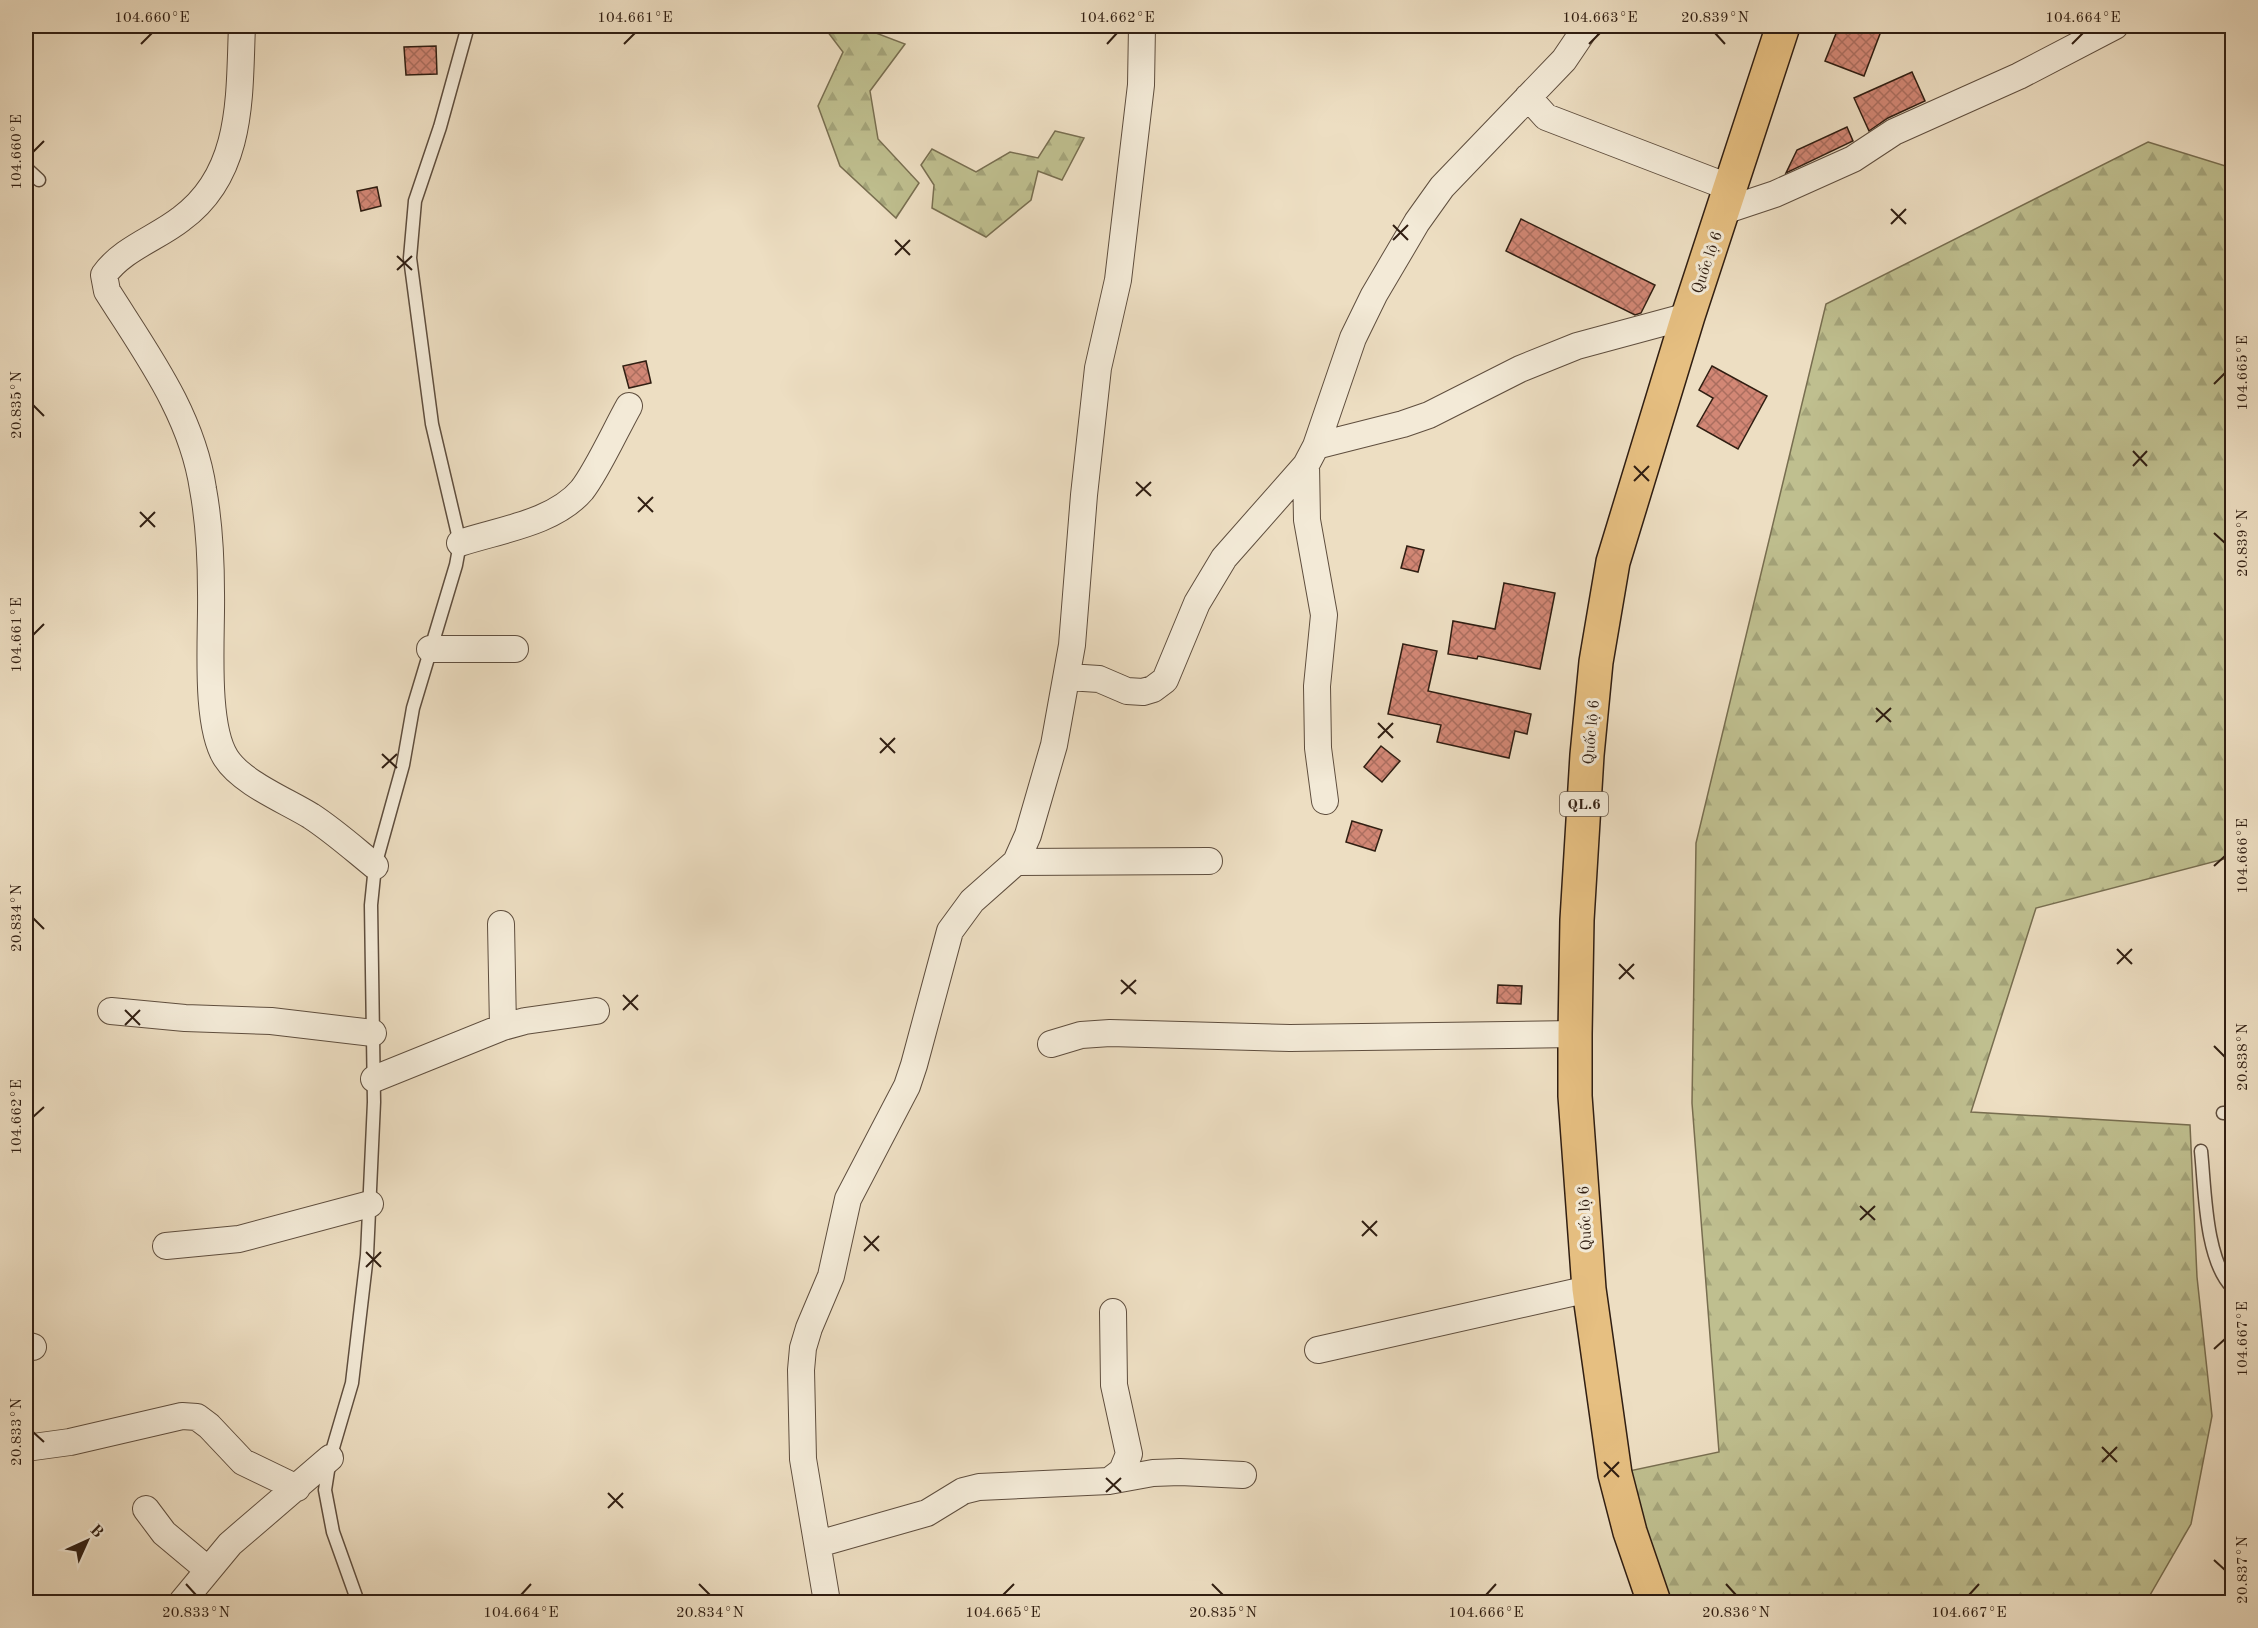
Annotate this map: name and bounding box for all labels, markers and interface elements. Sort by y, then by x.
text: 104.660°E [114,11,190,26]
text: 104.661°E [597,11,673,26]
text: 104.662°E [1079,11,1155,26]
text: 104.663°E [1562,11,1638,26]
text: 20.839°N [1681,11,1749,26]
text: 104.664°E [2045,11,2121,26]
text: 104.660°E [10,114,25,190]
street label: Quốc lộ 6 [1688,229,1726,296]
text: 104.665°E [2236,335,2251,411]
text: 20.835°N [10,371,25,439]
text: 20.839°N [2236,509,2251,577]
text: 104.661°E [10,597,25,673]
street label: Quốc lộ 6 [1579,699,1603,765]
road number: QL.6 [1560,792,1608,816]
text: 104.666°E [2236,818,2251,894]
text: 20.834°N [10,884,25,952]
text: 20.838°N [2236,1023,2251,1091]
text: 104.662°E [10,1079,25,1155]
street label: Quốc lộ 6 [1574,1185,1596,1251]
text: 104.667°E [2236,1301,2251,1377]
text: 20.833°N [10,1398,25,1466]
north arrow [57,1511,117,1571]
text: B [87,1522,106,1541]
text: 20.837°N [2236,1536,2251,1604]
text: 20.833°N [162,1606,230,1621]
text: 104.664°E [483,1606,559,1621]
text: 20.834°N [676,1606,744,1621]
text: 104.665°E [965,1606,1041,1621]
text: 20.835°N [1189,1606,1257,1621]
text: 104.666°E [1448,1606,1524,1621]
text: 20.836°N [1702,1606,1770,1621]
text: 104.667°E [1931,1606,2007,1621]

